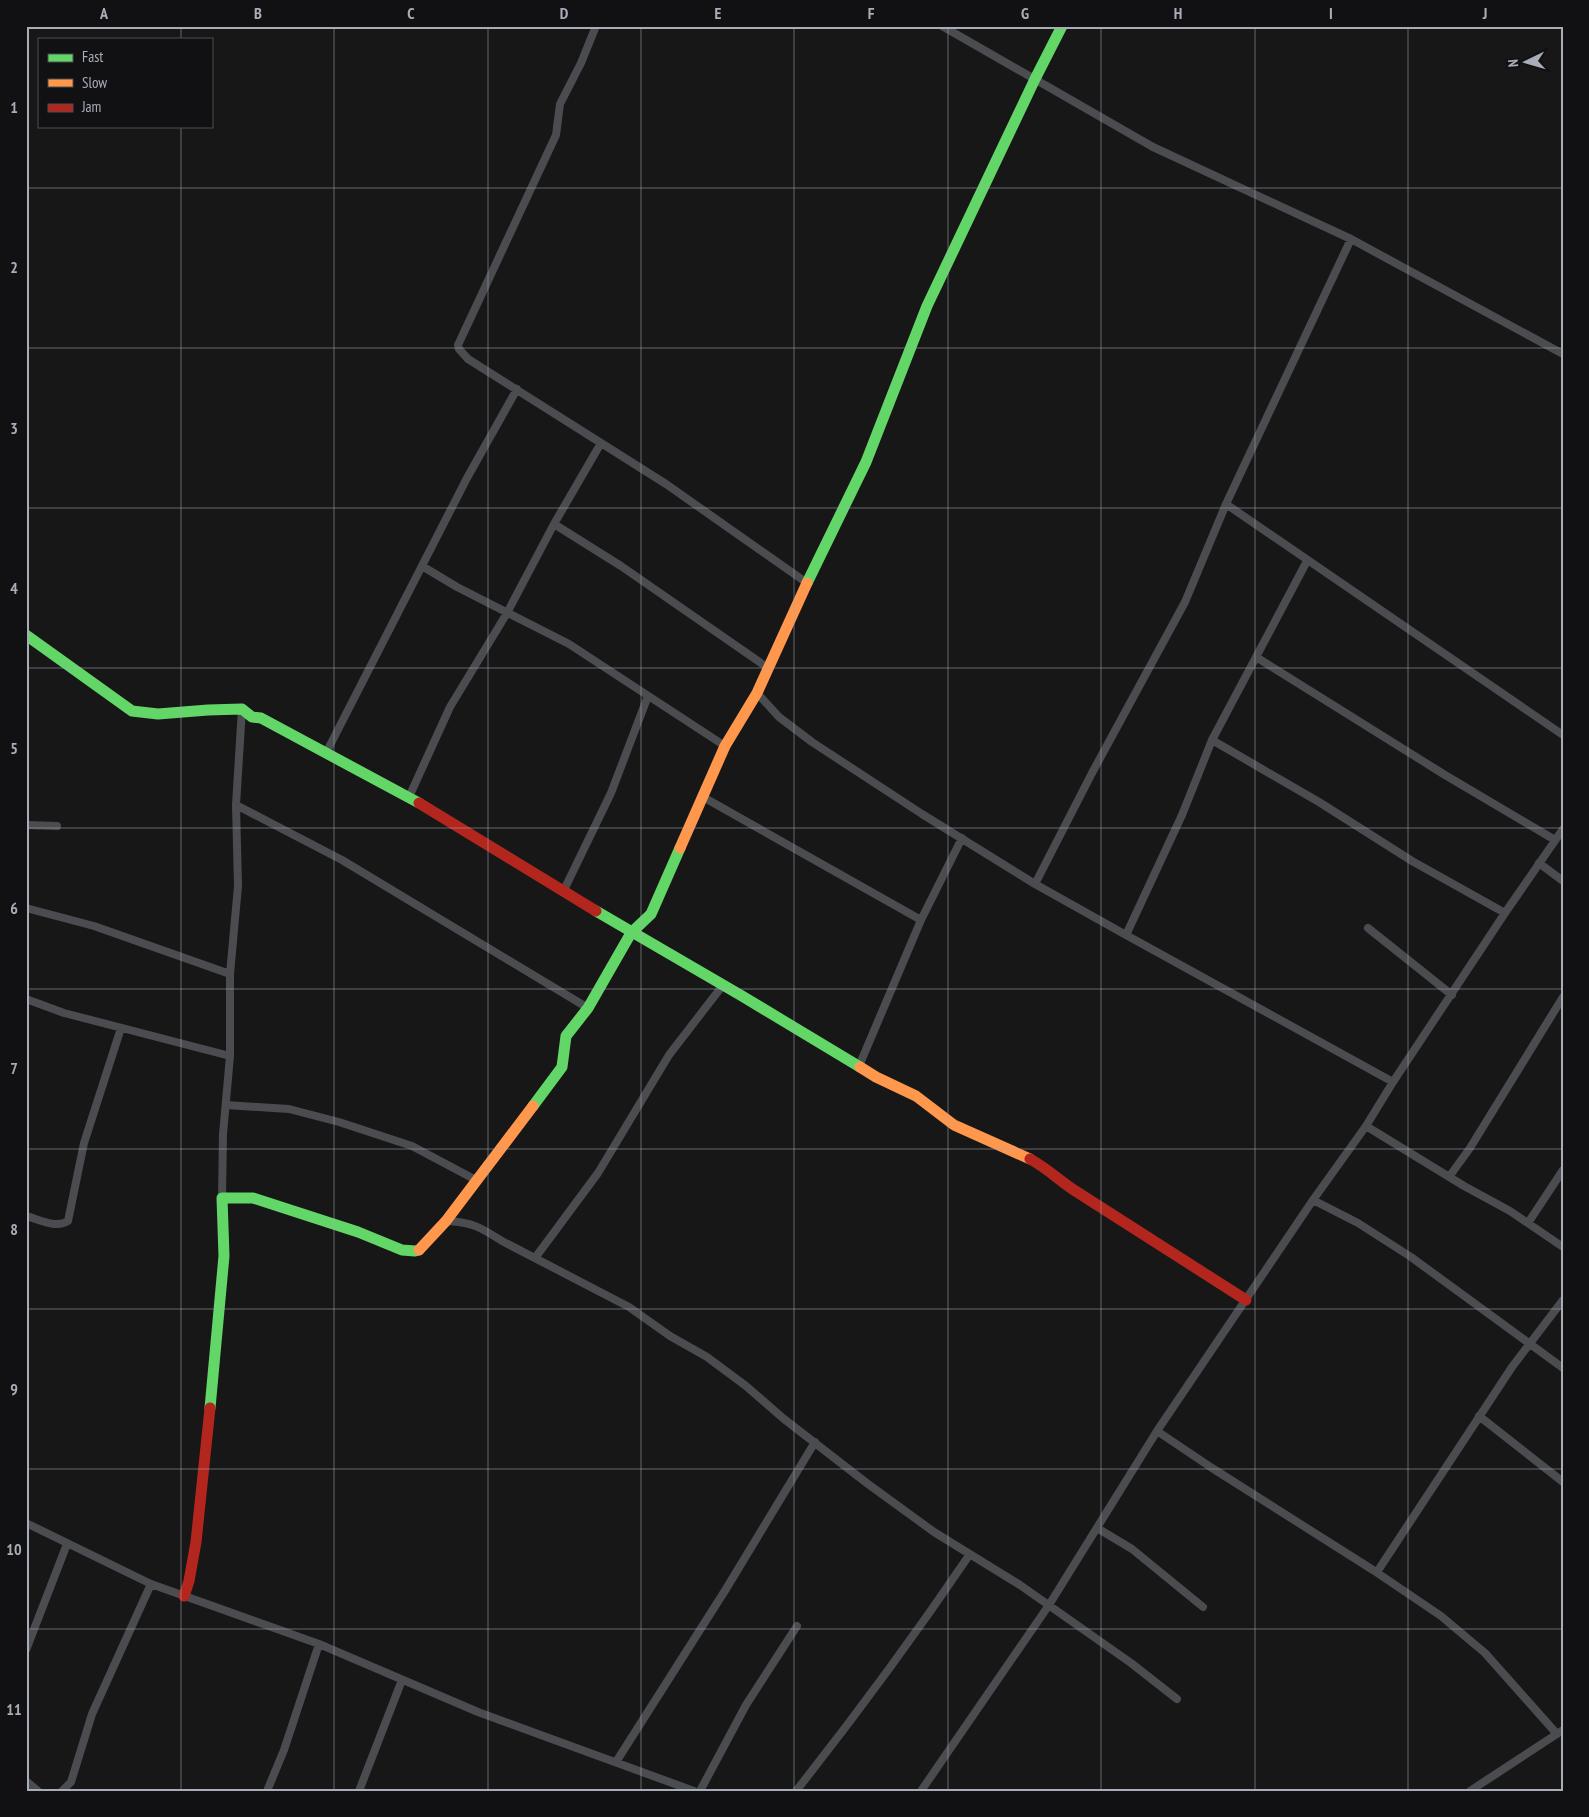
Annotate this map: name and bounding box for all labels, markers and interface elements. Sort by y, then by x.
text: A [99,3,109,23]
text: B [254,3,262,23]
text: C [407,3,415,23]
text: D [560,3,569,23]
text: E [715,3,722,23]
text: F [868,3,875,23]
text: G [1021,3,1029,23]
text: H [1174,3,1182,23]
text: I [1329,3,1333,23]
text: J [1482,3,1487,23]
legend [38,38,212,128]
north arrow [1502,38,1552,88]
text: Fast [82,47,103,66]
text: N [1504,59,1522,68]
text: Slow [82,73,107,92]
text: 1 [10,97,18,117]
text: Jam [81,97,101,116]
text: 2 [10,257,18,277]
text: 3 [10,418,18,438]
text: 4 [10,578,18,598]
text: 5 [10,738,18,758]
text: 6 [10,898,18,918]
text: 7 [10,1058,18,1078]
text: 8 [10,1219,18,1239]
text: 9 [10,1379,18,1399]
text: 10 [6,1539,22,1559]
text: 11 [6,1699,22,1719]

